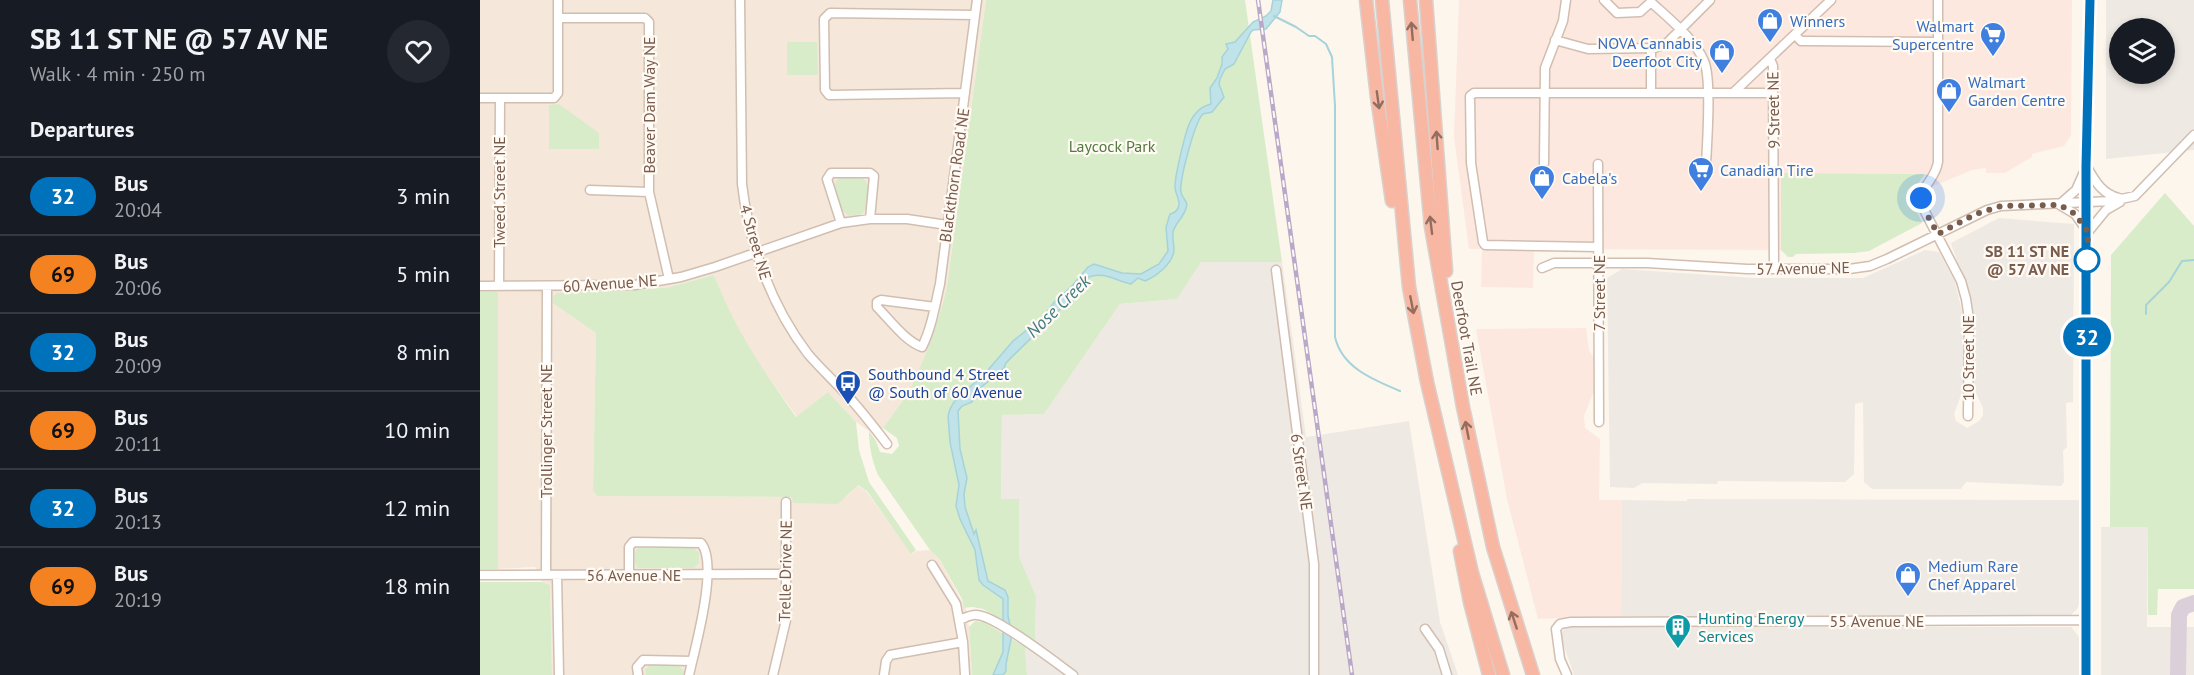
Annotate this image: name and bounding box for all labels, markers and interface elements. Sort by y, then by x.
shop icon: Winners [1755,6,1785,44]
place label: Winners [1790,11,1846,31]
place label: Walmart Supercentre [1892,16,1975,54]
map controls [2109,18,2175,84]
button: layers [2109,18,2175,84]
text: SB 11 ST NE @ 57 AV NE [30,20,328,57]
button: heart [387,20,450,83]
supermarket icon: Walmart Supercentre [1978,20,2008,58]
one-way arrow [1406,22,1417,42]
place label: NOVA Cannabis Deerfoot City [1597,33,1703,71]
street label: Beaver Dam Way NE [639,36,659,174]
shop icon: NOVA Cannabis Deerfoot City [1707,37,1737,75]
text: Walk · 4 min · 250 m [30,61,206,87]
street label: 9 Street NE [1762,71,1784,149]
place label: Walmart Garden Centre [1968,72,2065,110]
shop icon: Walmart Garden Centre [1934,76,1964,114]
one-way arrow [1372,89,1383,109]
street label: Blackthorn Road NE [935,106,973,244]
text: Departures [30,115,134,143]
one-way arrow [1431,131,1442,151]
street label: Tweed Street NE [489,136,509,248]
park label: Laycock Park [1069,136,1156,156]
supermarket icon: Canadian Tire [1686,155,1716,193]
place label: Canadian Tire [1720,160,1814,180]
shop icon: Cabela's [1527,163,1557,201]
place label: Cabela's [1562,168,1618,188]
text: Bus [114,169,148,197]
text: 3 min [396,182,450,210]
text: 32 [51,183,75,210]
your location [1906,183,1936,213]
text: 20:04 [114,197,162,223]
street label: 4 Street NE [736,202,776,282]
one-way arrow [1426,216,1437,236]
place label: SB 11 ST NE @ 57 AV NE [1985,241,2069,279]
text: Bus [114,247,148,275]
marker: SB 11 ST NE @ 57 AV NE [2074,247,2100,273]
street label: 7 Street NE [1589,255,1609,331]
street label: 57 Avenue NE [1756,257,1850,279]
text: 5 min [396,260,450,288]
text: 69 [51,261,75,288]
water label: Nose Creek [1021,269,1096,342]
street label: 60 Avenue NE [562,270,658,296]
text: 20:06 [114,275,162,301]
street label: Deerfoot Trail NE [1447,279,1487,397]
one-way arrow [1407,295,1418,314]
street label: 10 Street NE [1958,315,1978,401]
line badge: 32 [2060,318,2114,356]
text: 32 [2075,324,2099,351]
text: Bus [114,325,148,353]
text: 8 min [396,338,450,366]
text: 32 [51,339,75,366]
text: 20:09 [114,353,162,379]
street label: Trollinger Street NE [536,364,556,498]
place label: Southbound 4 Street @ South of 60 Avenue [868,364,1022,402]
bus stop icon: Southbound 4 Street @ South of 60 Avenue [833,368,863,406]
text: Bus [114,403,148,431]
text: 10 min [384,416,450,444]
text: 69 [51,417,75,444]
one-way arrow [1461,421,1473,440]
text: 20:11 [114,431,162,457]
street label: 6 Street NE [1287,432,1317,512]
text: Bus [114,481,148,509]
text: 12 min [384,494,450,522]
text: 32 [51,495,75,522]
text: 20:13 [114,509,162,535]
street label: Trelle Drive NE [774,520,796,622]
place label: Medium Rare Chef Apparel [1928,556,2018,594]
text: Bus [114,559,148,587]
shop icon: Medium Rare Chef Apparel [1893,560,1923,598]
street label: 56 Avenue NE [587,565,681,585]
text: 18 min [384,572,450,600]
text: 69 [51,573,75,600]
text: 20:19 [114,587,162,613]
place label: Hunting Energy Services [1698,608,1805,646]
one-way arrow [1508,611,1519,630]
street label: 55 Avenue NE [1830,611,1924,631]
building icon: Hunting Energy Services [1663,612,1693,650]

